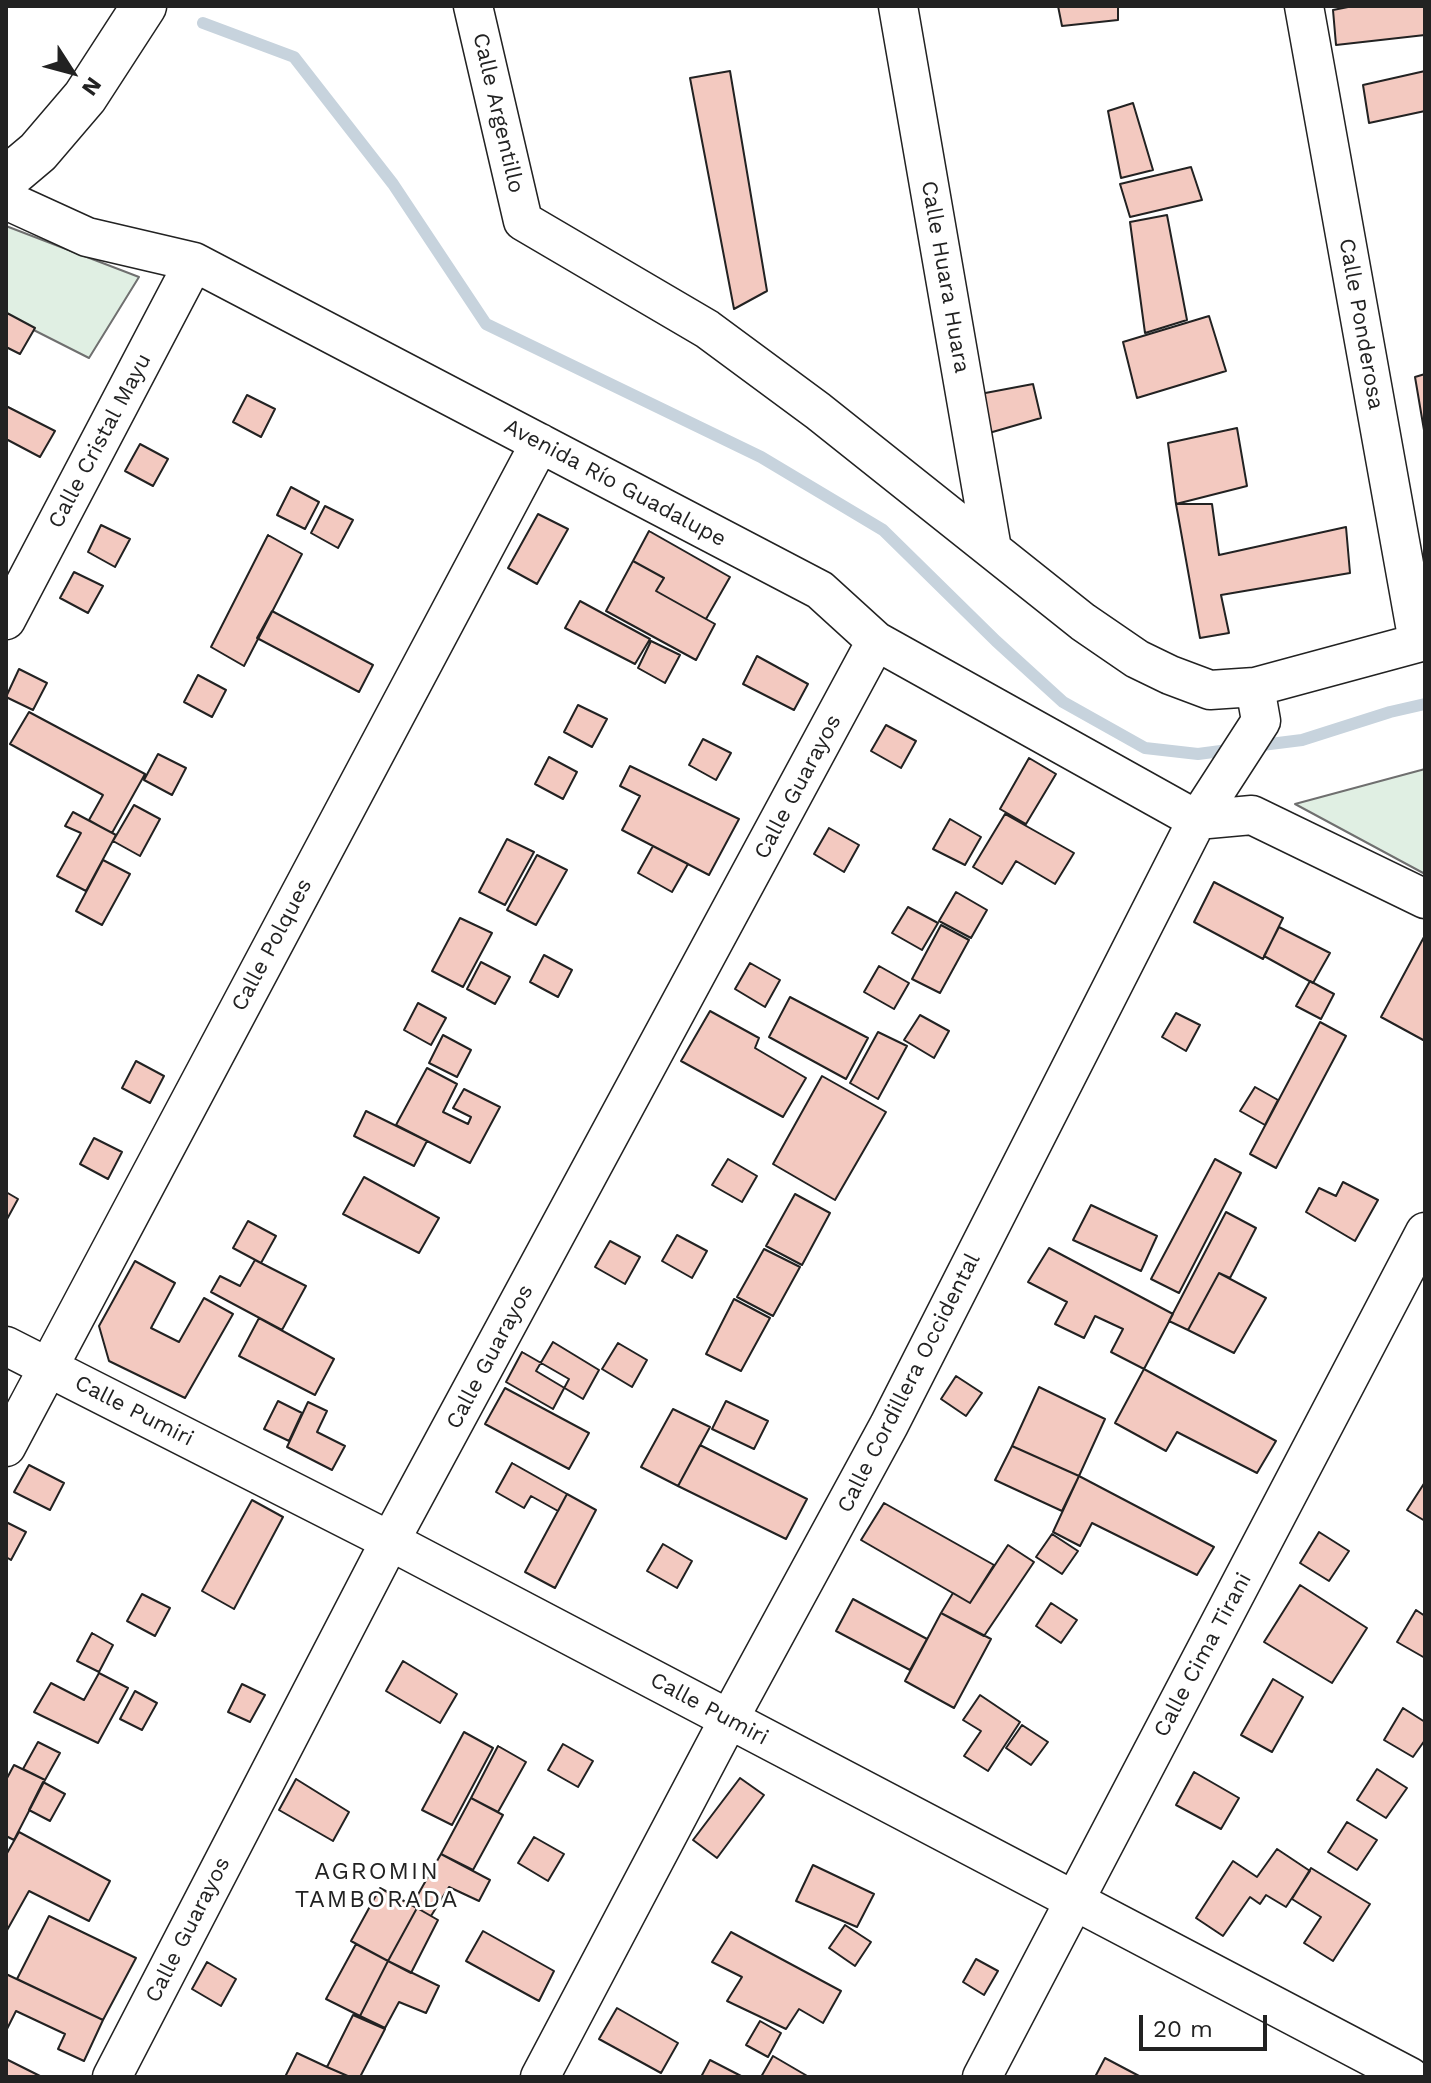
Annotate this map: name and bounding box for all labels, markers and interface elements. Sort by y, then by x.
street label: Calle Argentillo [467,30,529,196]
north arrow [32,32,112,112]
text: N [77,72,107,100]
street label: Calle Huara Huara [915,179,975,375]
street label: Calle Ponderosa [1333,236,1389,412]
street label: Calle Cristal Mayu [43,349,157,533]
street label: Avenida Río Guadalupe [500,413,730,553]
street label: Calle Guarayos [749,710,847,864]
street label: Calle Polques [226,874,318,1016]
street label: Calle Cordillera Occidental [832,1249,986,1517]
street label: Calle Guarayos [441,1280,539,1434]
street label: Calle Pumiri [70,1370,198,1452]
street label: Calle Cima Tirani [1149,1568,1257,1742]
street label: Calle Pumiri [645,1667,773,1751]
street label: Calle Guarayos [140,1853,236,2007]
district label: AGROMIN TAMBORADA [295,1858,459,1914]
scale bar [1143,1999,1271,2049]
text: 20 m [1153,2015,1213,2043]

